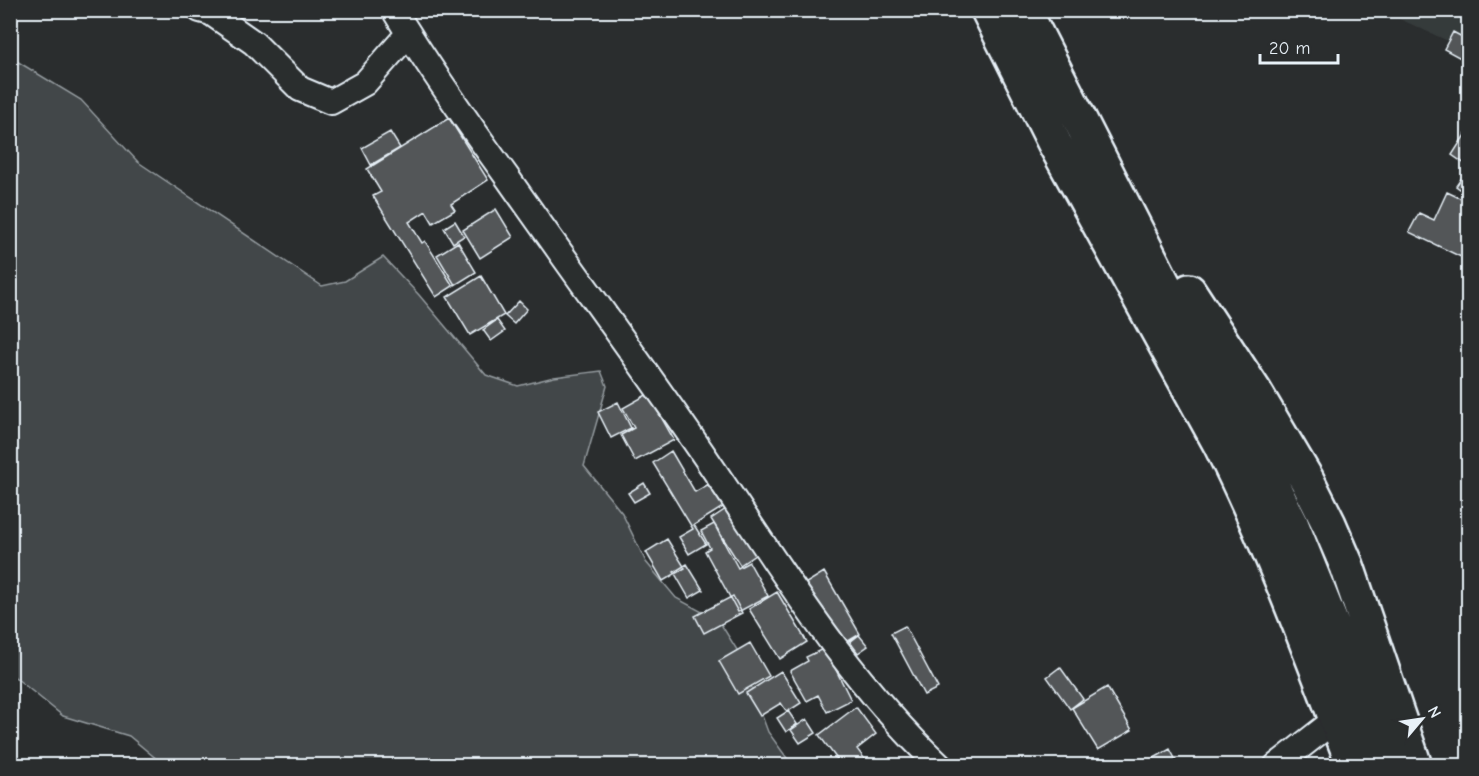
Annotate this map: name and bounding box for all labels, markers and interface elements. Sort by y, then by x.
scale bar [1260,27,1338,65]
text: 20 m [1269,38,1310,59]
north arrow [1392,689,1452,749]
text: N [1424,703,1445,721]

